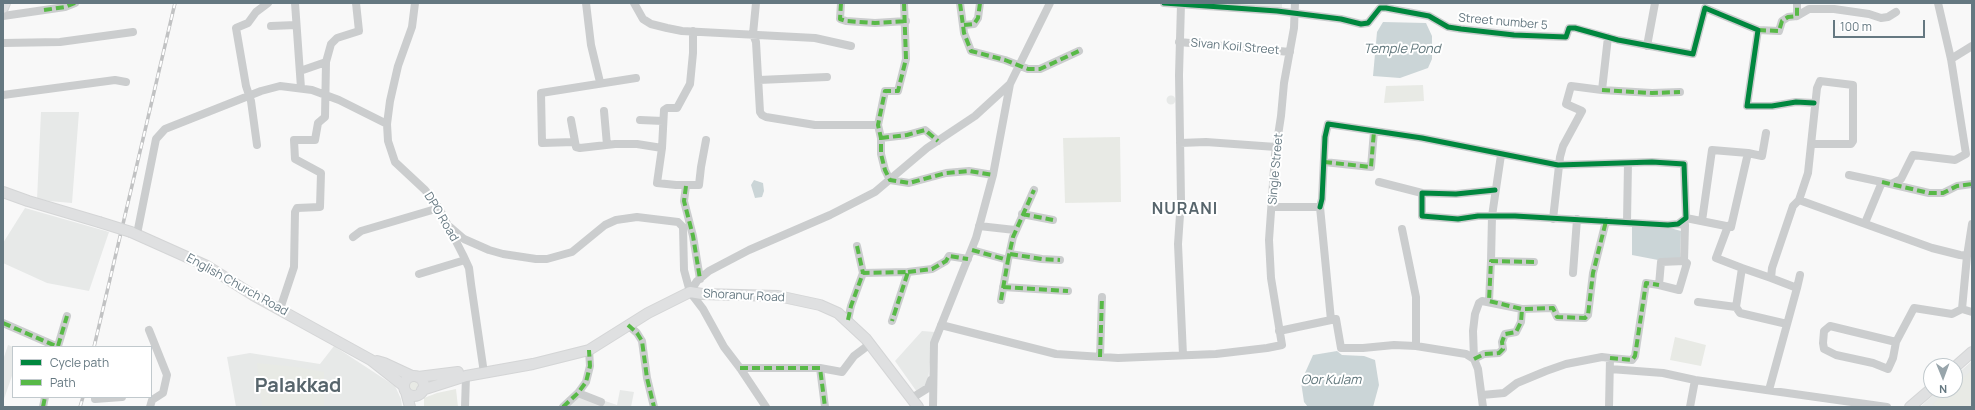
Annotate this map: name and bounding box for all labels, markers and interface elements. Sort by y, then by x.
street label: Street number 5 [1458,11,1548,33]
scale bar [1835,12,1927,38]
text: 100 m [1840,18,1872,35]
street label: Sivan Koil Street [1190,36,1280,58]
water label: Temple Pond [1364,41,1440,57]
street label: Single Street [1266,133,1286,205]
street label: DPO Road [421,190,461,244]
district label: NURANI [1152,200,1218,220]
street label: English Church Road [184,251,290,319]
street label: Shoranur Road [703,287,785,305]
legend [12,346,152,398]
text: Cycle path [50,354,109,371]
north arrow [1923,358,1963,398]
water label: Oor Kulam [1301,372,1361,388]
text: Path [50,374,76,391]
district label: Palakkad [255,374,341,398]
text: N [1939,382,1947,397]

